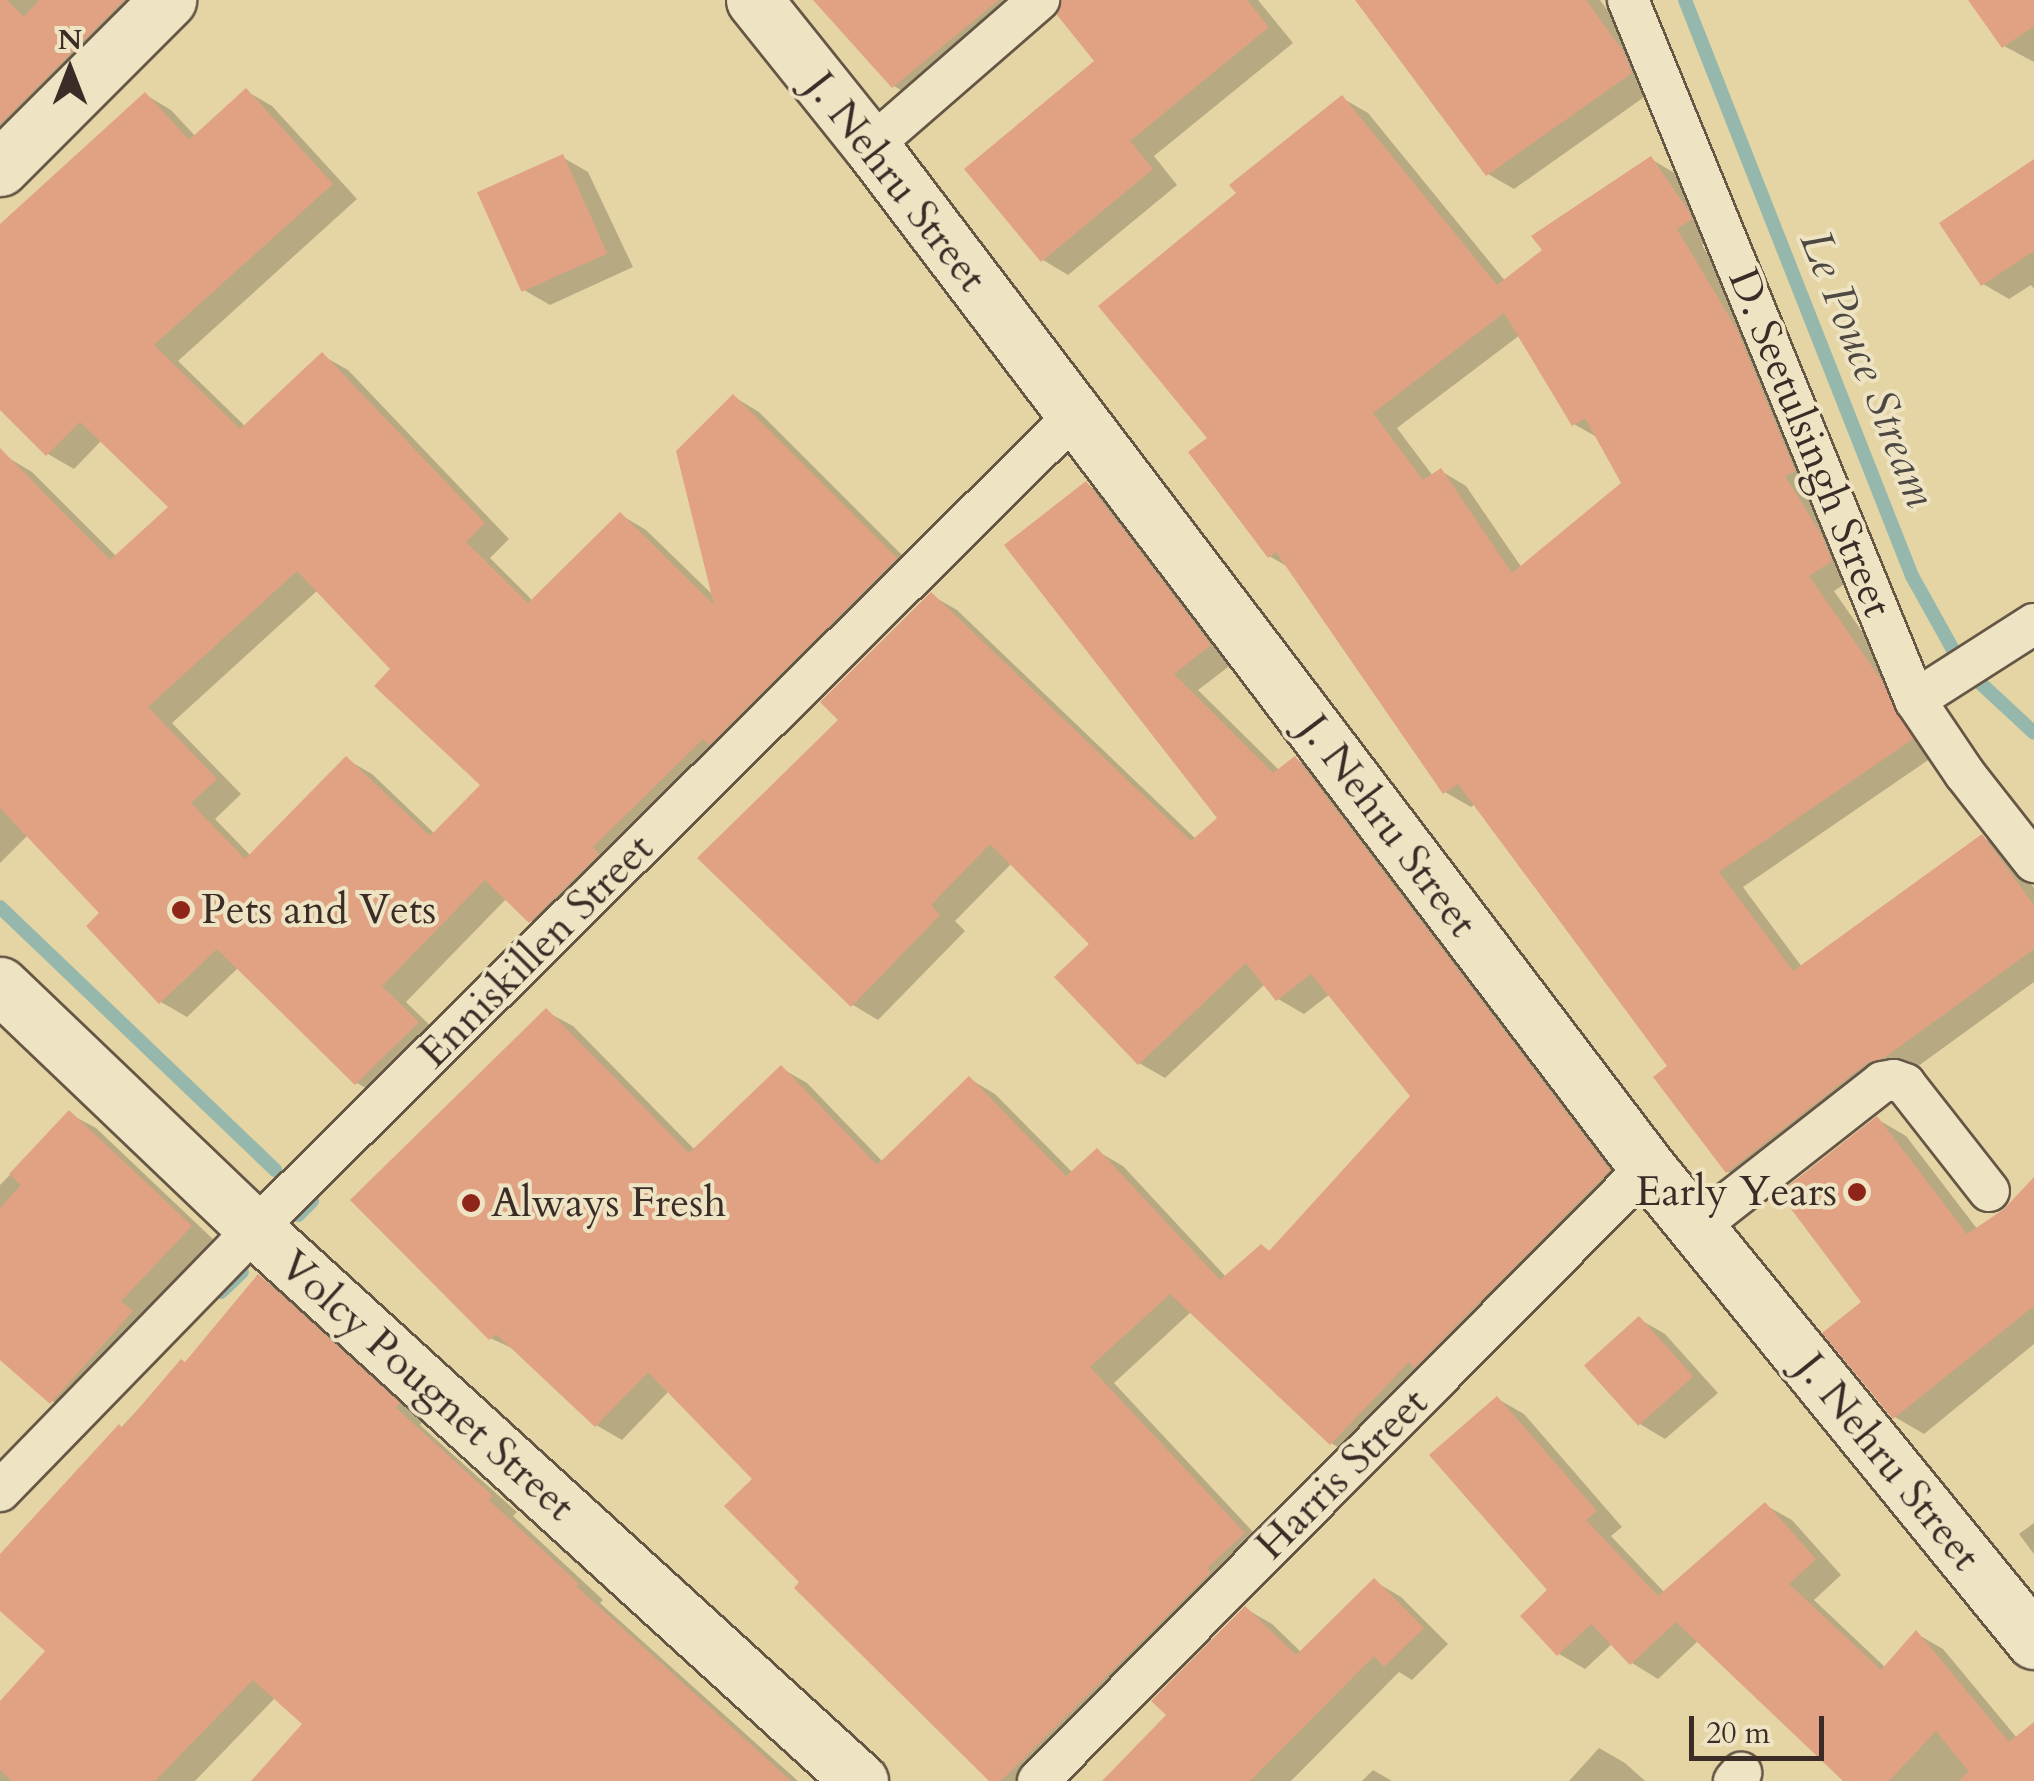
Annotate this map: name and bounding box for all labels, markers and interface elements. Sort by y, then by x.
north arrow [20,20,120,120]
text: N [58,21,82,59]
street label: J. Nehru Street [795,62,997,302]
water label: Le Pouce Stream [1788,223,1948,515]
street label: D. Seetulsingh Street [1717,262,1903,624]
street label: J. Nehru Street [1288,705,1488,947]
street label: Enniskillen Street [408,823,664,1079]
place label: Pets and Vets [201,885,436,935]
marker: Pets and Vets [170,899,192,921]
place label: Early Years [1636,1167,1837,1217]
place label: Always Fresh [491,1178,726,1228]
marker: Early Years [1846,1181,1868,1203]
marker: Always Fresh [460,1192,482,1214]
street label: Volcy Pougnet Street [269,1240,585,1532]
street label: J. Nehru Street [1785,1343,1991,1581]
street label: Harris Street [1246,1378,1438,1570]
scale bar [1694,1696,1829,1758]
text: 20 m [1706,1713,1770,1754]

